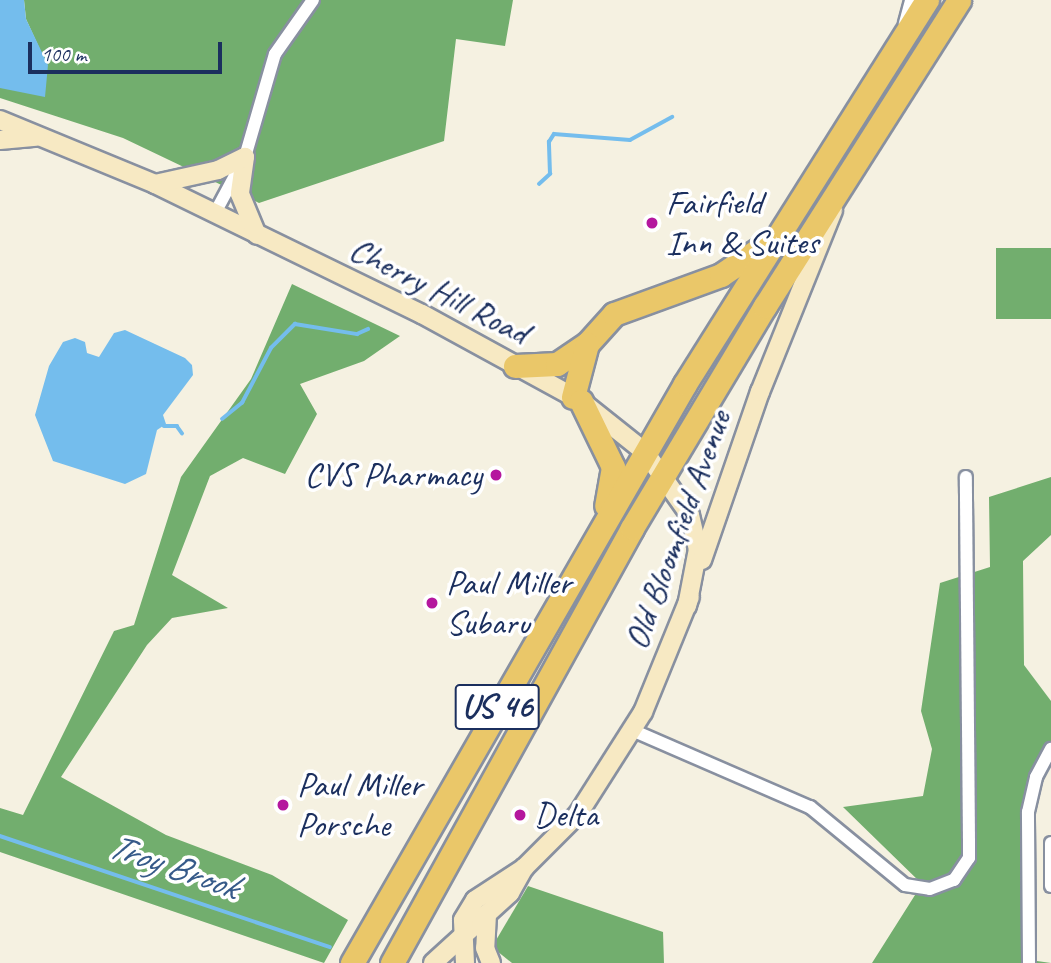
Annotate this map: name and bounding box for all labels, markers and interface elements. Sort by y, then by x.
scale bar [32,28,226,72]
text: 100 m [41,41,86,67]
place label: Fairfield Inn & Suites [666,182,819,264]
marker: Fairfield Inn & Suites [644,215,660,231]
street label: Cherry Hill Road [342,228,536,354]
street label: Old Bloomfield Avenue [615,404,741,656]
place label: CVS Pharmacy [304,454,482,496]
marker: CVS Pharmacy [488,467,504,483]
place label: Paul Miller Subaru [446,562,571,644]
marker: Paul Miller Subaru [424,595,440,611]
road number: US 46 [453,678,541,736]
place label: Paul Miller Porsche [297,764,422,846]
place label: Delta [534,794,598,836]
marker: Paul Miller Porsche [275,797,291,813]
marker: Delta [512,807,528,823]
water label: Troy Brook [102,823,244,909]

